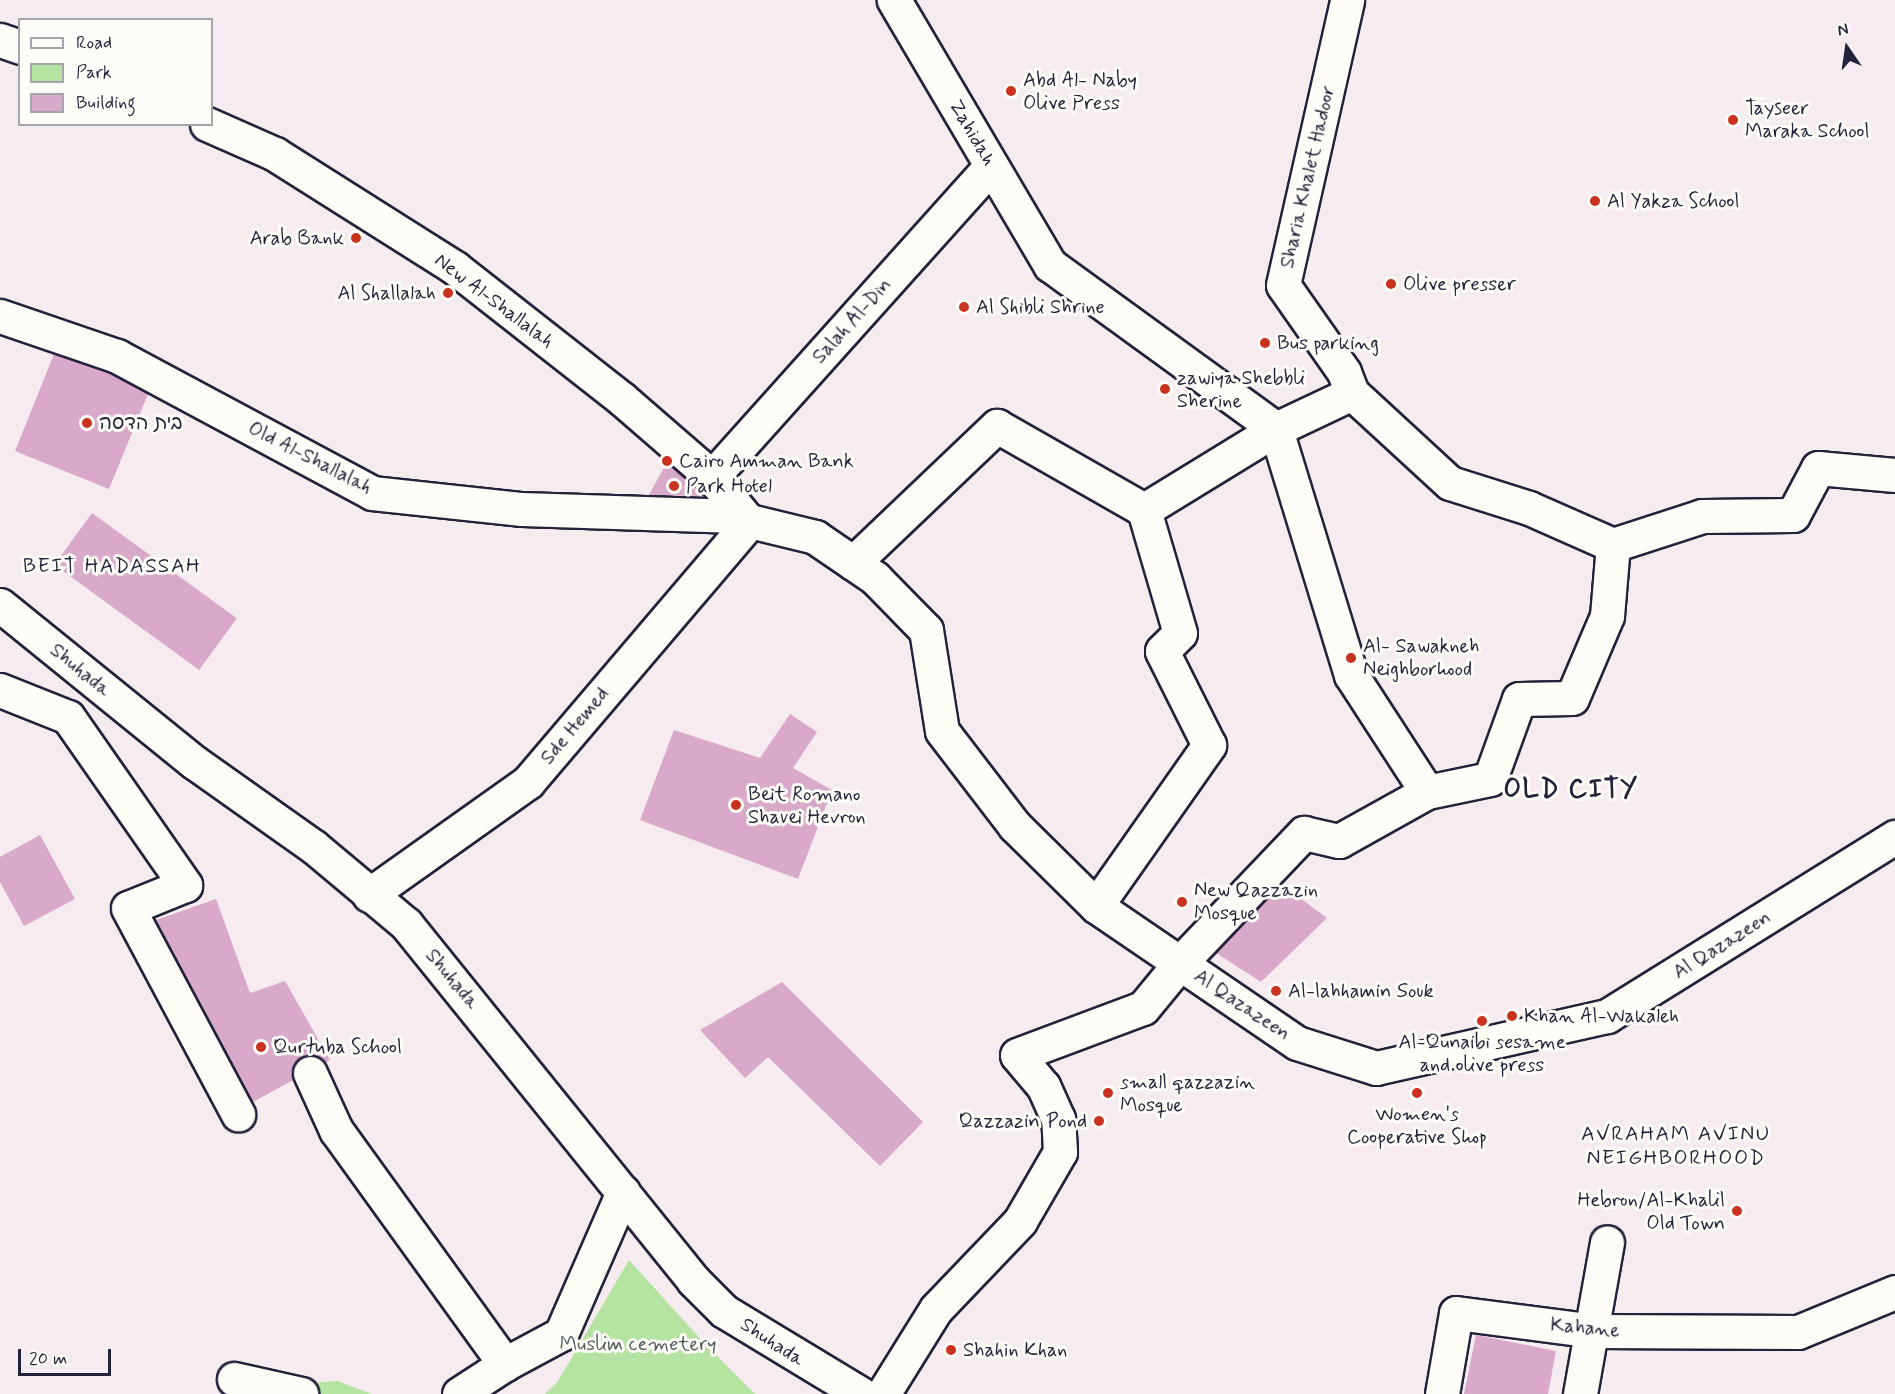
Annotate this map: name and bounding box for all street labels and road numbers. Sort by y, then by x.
street label: Sharia Khalet Hadoor [1275,83,1341,271]
street label: Zahidah [943,95,1001,171]
street label: New Al-Shallalah [429,248,559,354]
street label: Salah Al-Din [807,273,897,369]
street label: Old Al-Shallalah [243,416,377,500]
street label: Shuhada [45,638,115,702]
street label: Sde Hemed [535,681,615,771]
street label: Al Qazazeen [1670,906,1774,984]
street label: Shuhada [420,944,484,1014]
street label: Al Qazazeen [1190,965,1294,1045]
street label: Shuhada [736,1313,808,1371]
street label: Kahane [1549,1313,1621,1343]

